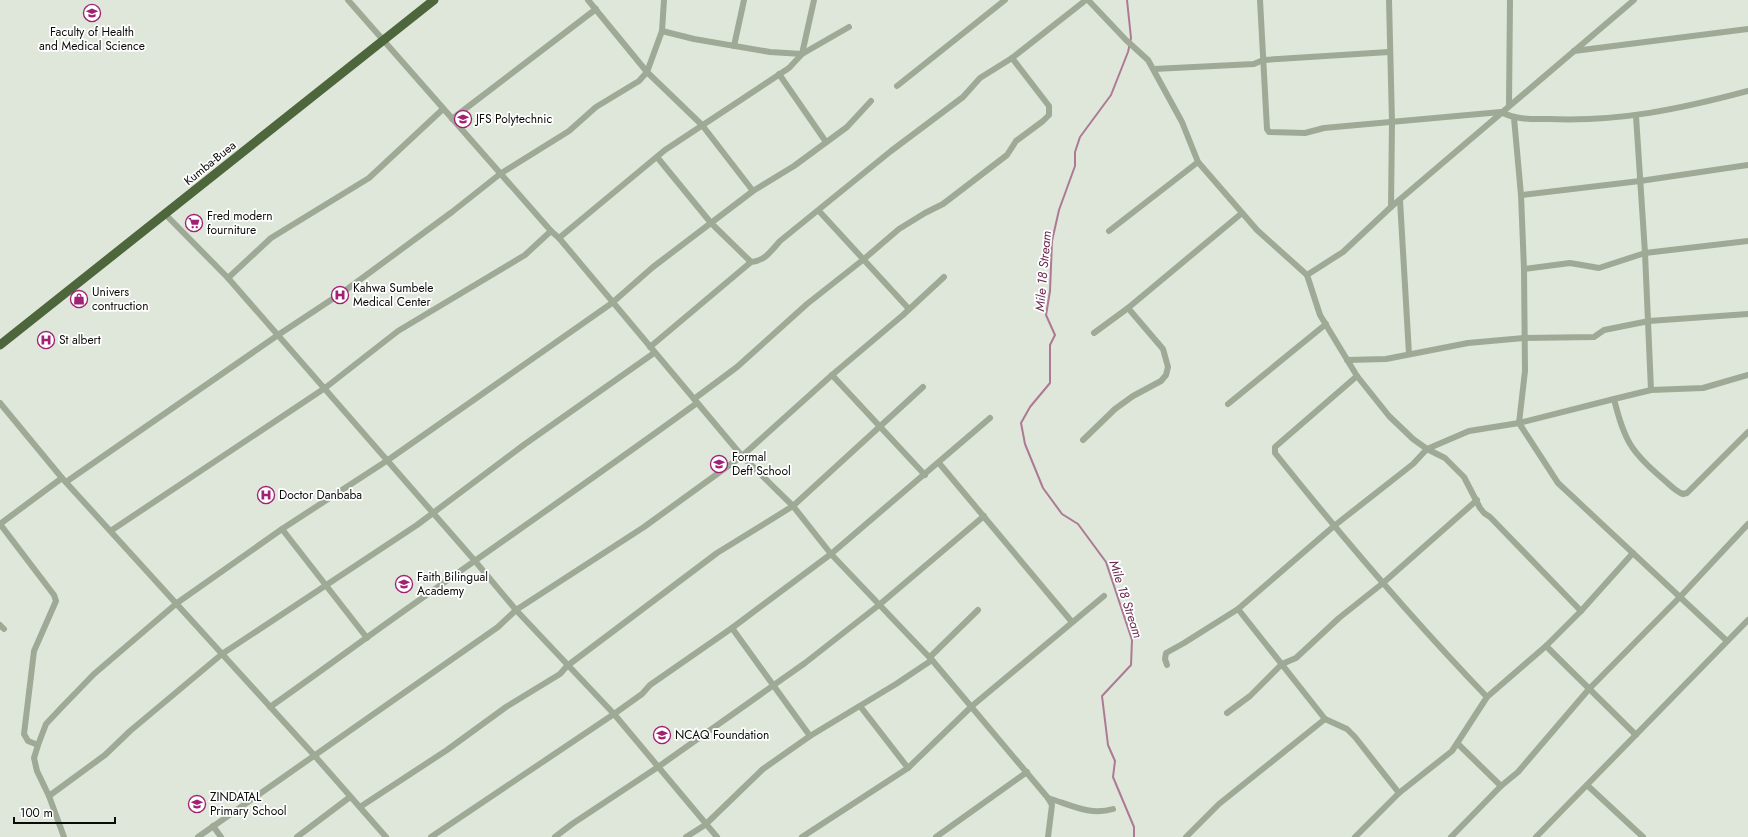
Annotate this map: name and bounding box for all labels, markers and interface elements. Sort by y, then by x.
school or university icon: Faculty of Health and Medical Science [82,3,102,23]
place label: Faculty of Health and Medical Science [39,23,145,55]
school or university icon: JFS Polytechnic [453,109,473,129]
place label: JFS Polytechnic [474,110,552,128]
street label: Kumba-Buea [180,136,240,190]
place label: Fred modern fourniture [207,207,273,239]
supermarket icon: Fred modern fourniture [184,213,204,233]
water label: Mile 18 Stream [1030,230,1056,312]
place label: Kahwa Sumbele Medical Center [353,279,434,311]
place label: Univers contruction [92,283,148,315]
hospital icon: Kahwa Sumbele Medical Center [330,285,350,305]
shop icon: Univers contruction [69,289,89,309]
hospital icon: St albert [36,330,56,350]
place label: St albert [59,331,101,349]
place label: Formal Deft School [732,448,791,480]
school or university icon: Formal Deft School [709,454,729,474]
hospital icon: Doctor Danbaba [256,485,276,505]
place label: Doctor Danbaba [279,486,362,504]
water label: Mile 18 Stream [1104,558,1148,641]
place label: Faith Bilingual Academy [417,568,488,600]
school or university icon: Faith Bilingual Academy [394,574,414,594]
school or university icon: NCAQ Foundation [652,725,672,745]
place label: NCAQ Foundation [675,726,769,744]
place label: ZINDATAL Primary School [210,788,287,820]
school or university icon: ZINDATAL Primary School [187,794,207,814]
scale bar [14,799,115,825]
text: 100 m [20,804,53,822]

